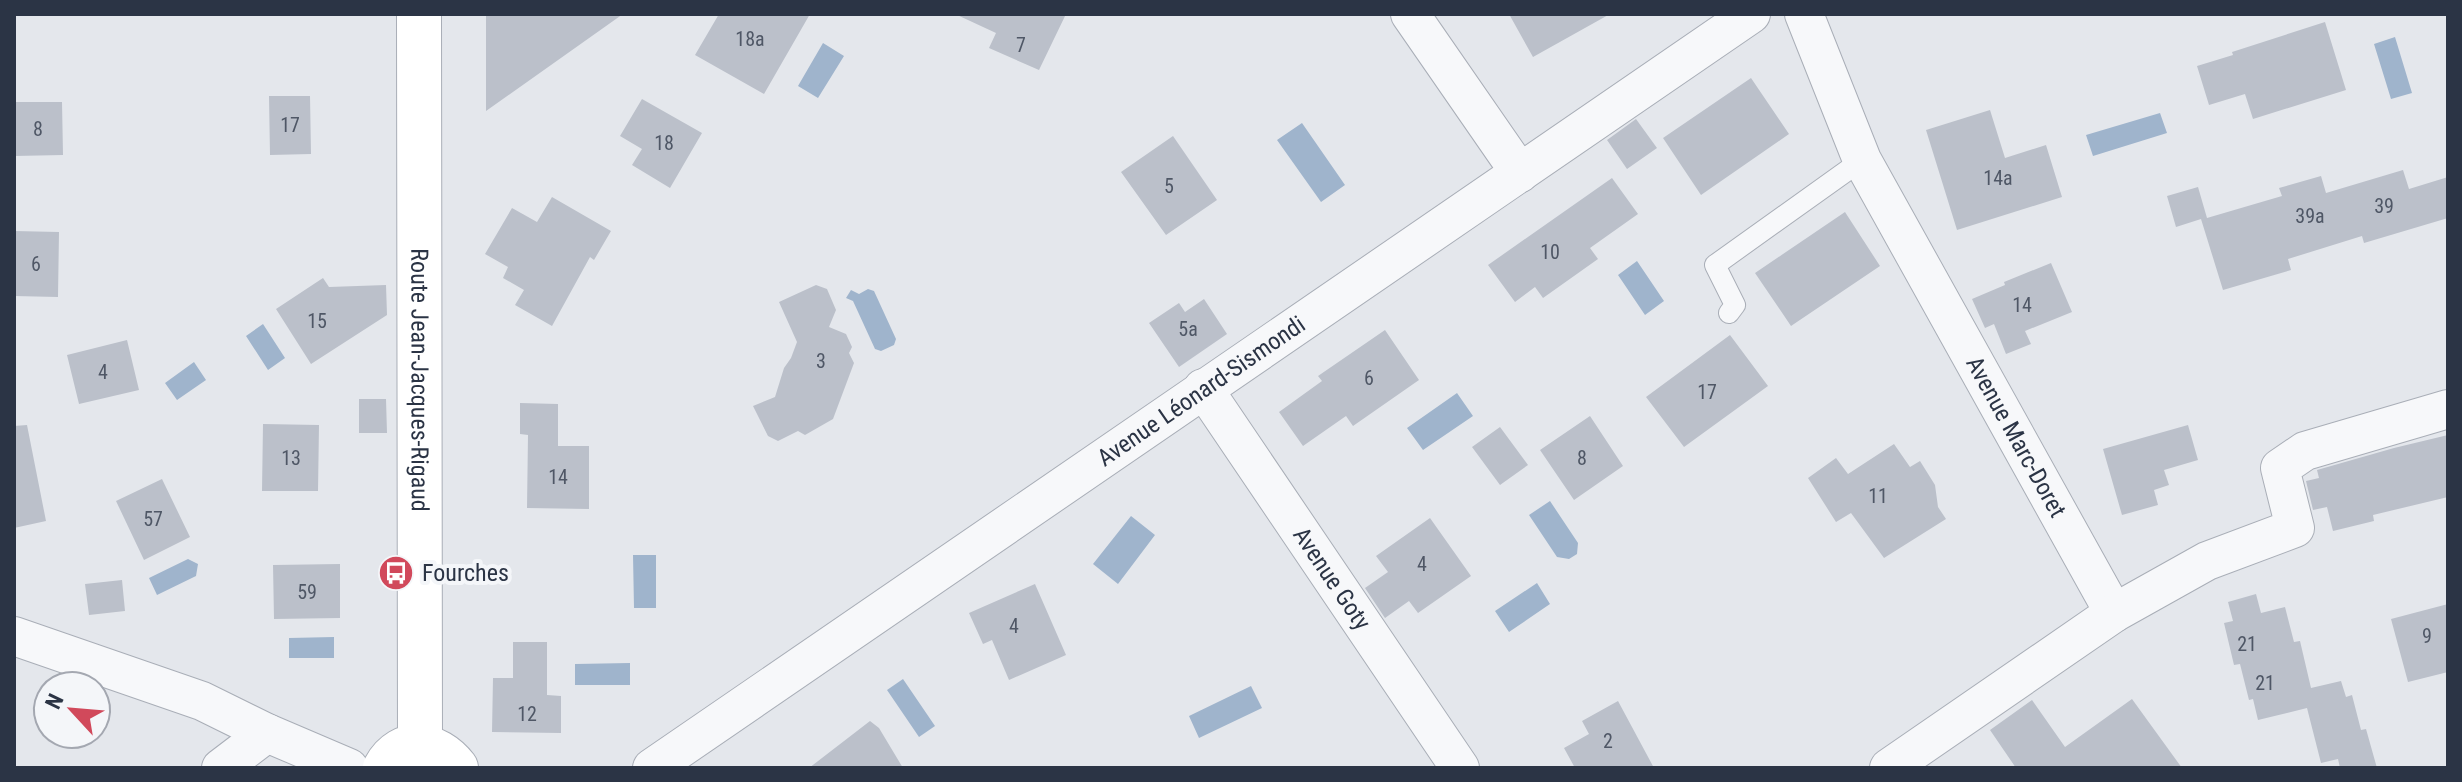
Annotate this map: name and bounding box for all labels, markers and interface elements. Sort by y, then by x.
house number: 18a [735,27,765,51]
house number: 7 [1016,33,1026,57]
house number: 17 [280,113,300,137]
house number: 8 [33,117,43,141]
house number: 18 [654,131,674,155]
house number: 14a [1983,166,2013,190]
house number: 5 [1164,174,1174,198]
house number: 39 [2374,194,2394,218]
house number: 39a [2295,204,2325,228]
house number: 10 [1540,240,1560,264]
street label: Route Jean-Jacques-Rigaud [405,248,434,512]
house number: 6 [31,252,41,276]
house number: 14 [2012,293,2032,317]
house number: 15 [307,309,327,333]
street label: Avenue Léonard-Sismondi [1092,310,1310,472]
house number: 5a [1178,317,1198,341]
house number: 3 [816,349,826,373]
street label: Avenue Marc-Doret [1960,352,2072,522]
house number: 4 [98,360,108,384]
house number: 6 [1364,366,1374,390]
house number: 17 [1697,380,1717,404]
house number: 13 [281,446,301,470]
house number: 8 [1577,446,1587,470]
house number: 14 [548,465,568,489]
house number: 11 [1868,484,1888,508]
house number: 57 [143,507,163,531]
street label: Avenue Goty [1287,522,1376,635]
house number: 4 [1417,552,1427,576]
bus stop icon: Fourches [377,554,415,592]
place label: Fourches [422,559,509,587]
house number: 59 [297,580,317,604]
house number: 4 [1009,614,1019,638]
house number: 9 [2422,624,2432,648]
house number: 21 [2237,632,2257,656]
north arrow [32,670,112,750]
house number: 21 [2255,671,2275,695]
text: N [40,690,69,713]
house number: 12 [517,702,537,726]
house number: 2 [1603,729,1613,753]

